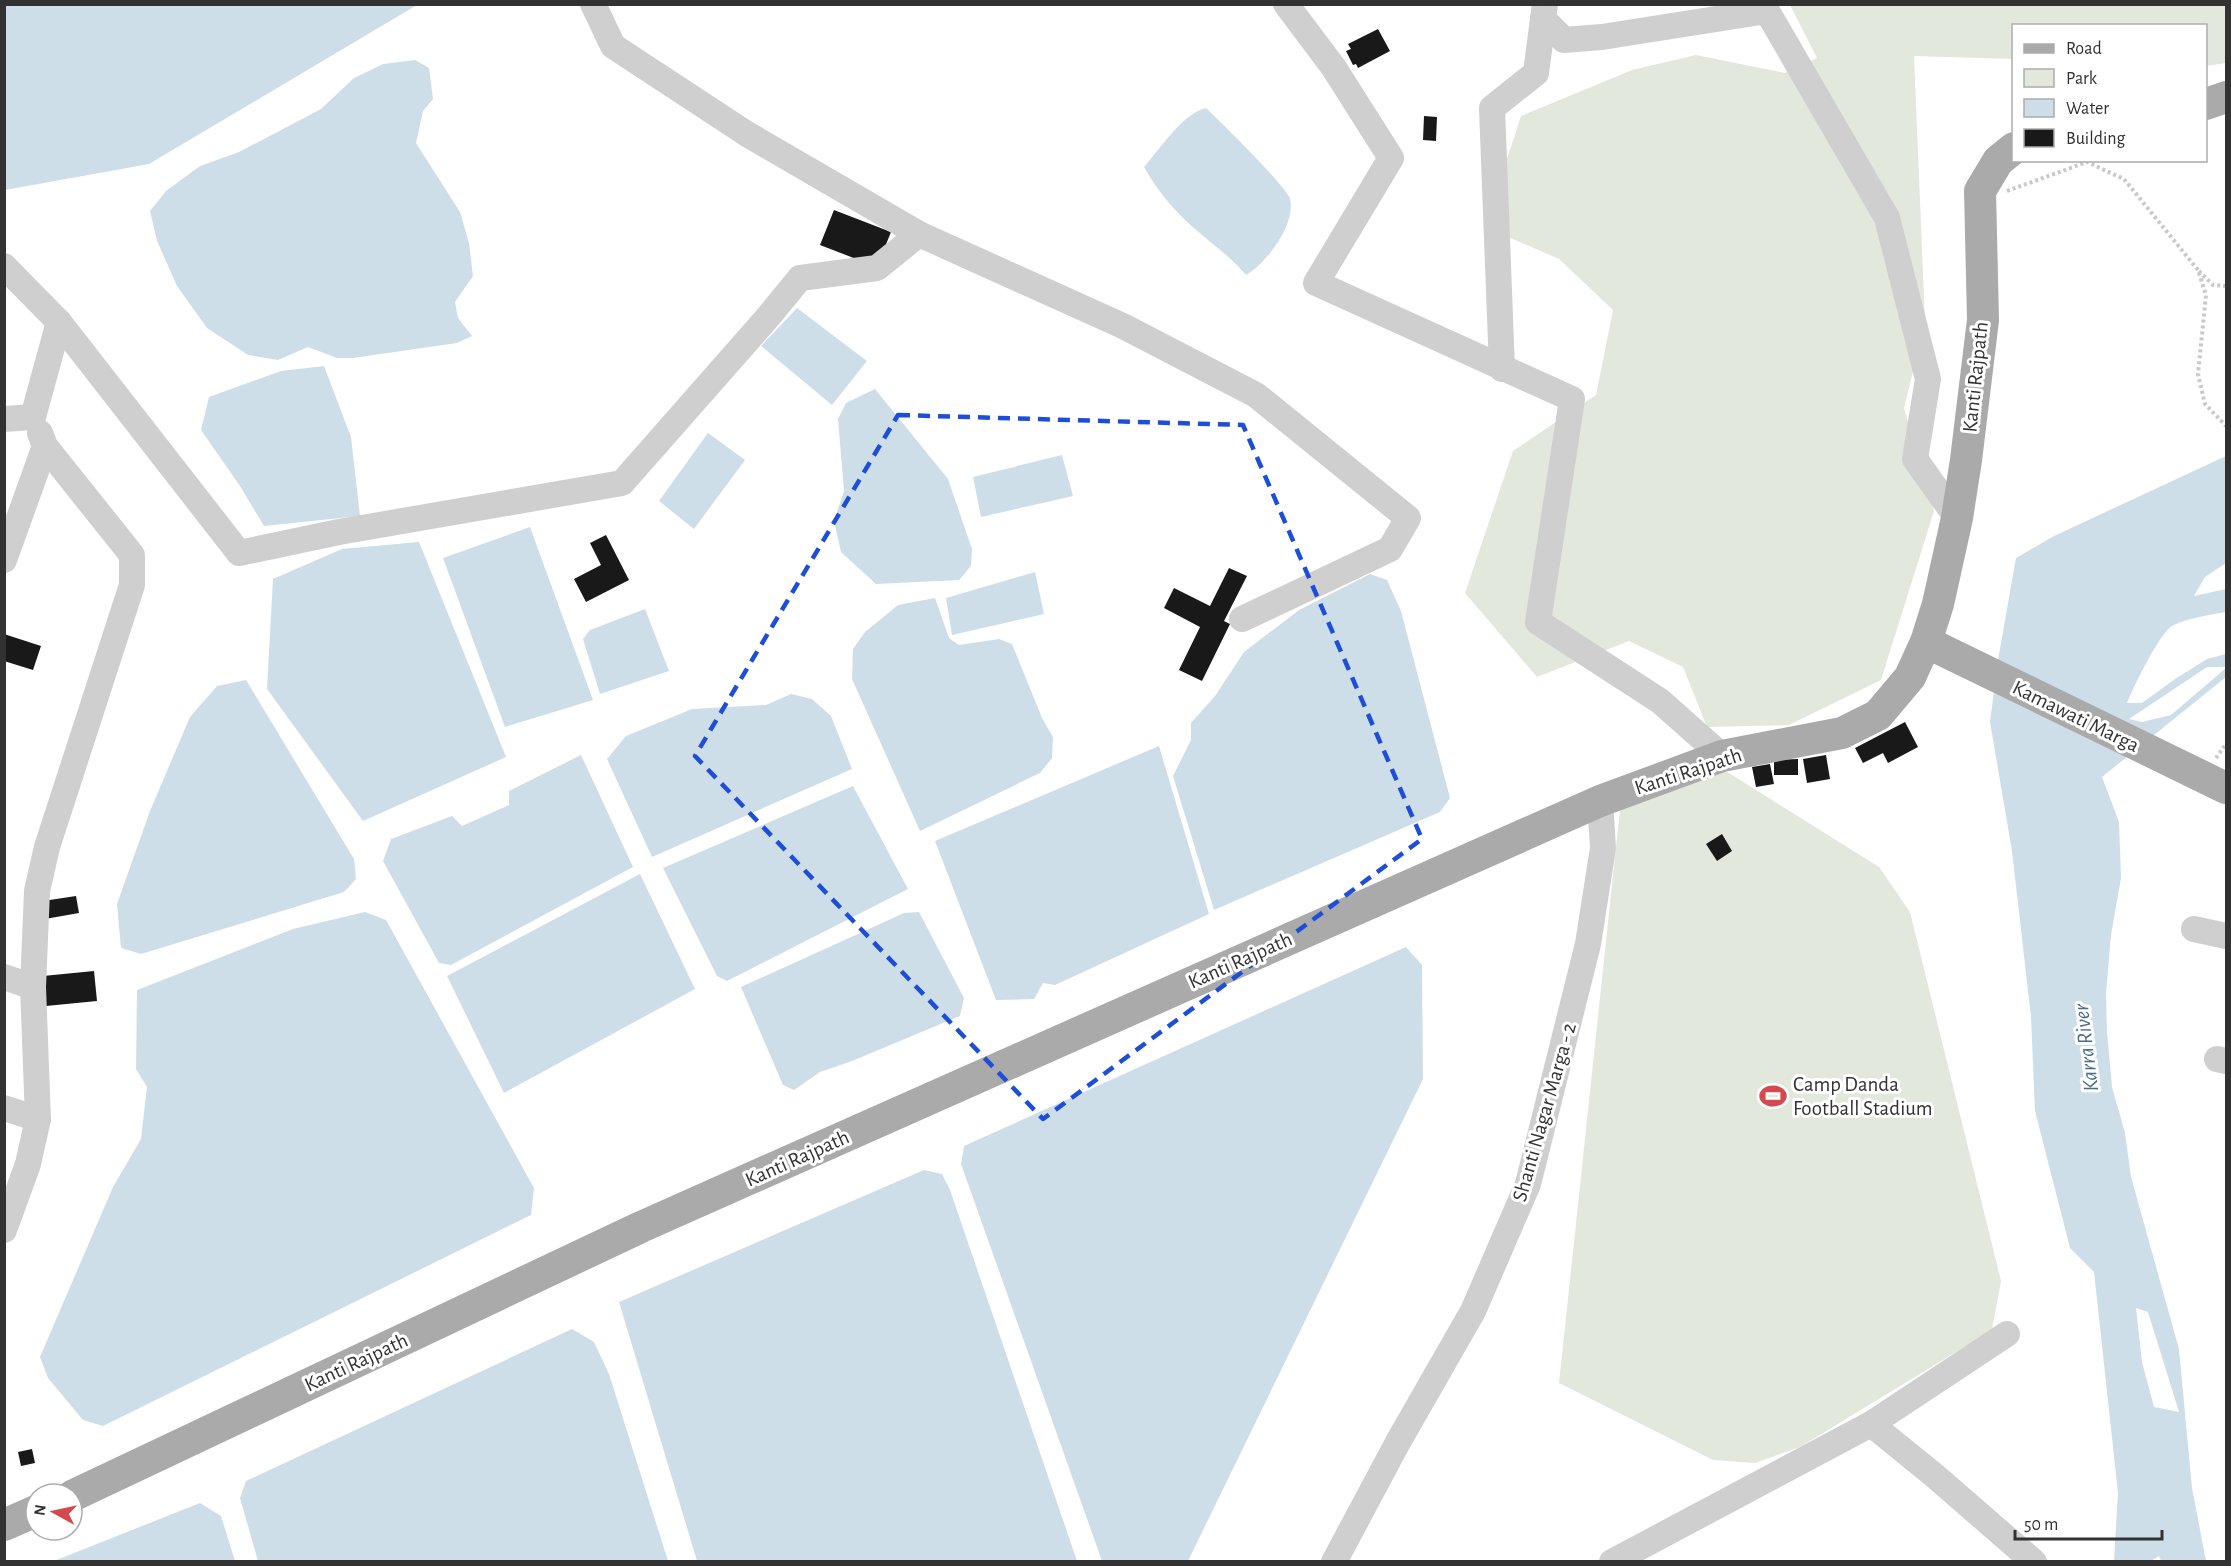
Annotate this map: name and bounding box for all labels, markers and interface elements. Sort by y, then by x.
legend [2012,24,2207,162]
text: Road [2066,40,2102,58]
text: Park [2066,70,2098,88]
text: Water [2066,100,2109,118]
text: Building [2066,130,2126,148]
street label: Kanti Rajpath [1959,321,1992,434]
street label: Kamawati Marga [2009,677,2143,756]
street label: Kanti Rajpath [1632,744,1744,799]
street label: Kanti Rajpath [1185,928,1295,993]
water label: Karra River [2070,1002,2102,1093]
street label: Shanti Nagar Marga - 2 [1509,1020,1580,1204]
place label: Camp Danda Football Stadium [1793,1074,1933,1119]
sports icon: Camp Danda Football Stadium [1758,1081,1788,1111]
street label: Kanti Rajpath [742,1126,852,1191]
street label: Kanti Rajpath [301,1329,411,1396]
north arrow [24,1482,84,1542]
text: N [31,1503,49,1517]
scale bar [2015,1503,2162,1541]
text: 50 m [2024,1516,2058,1534]

